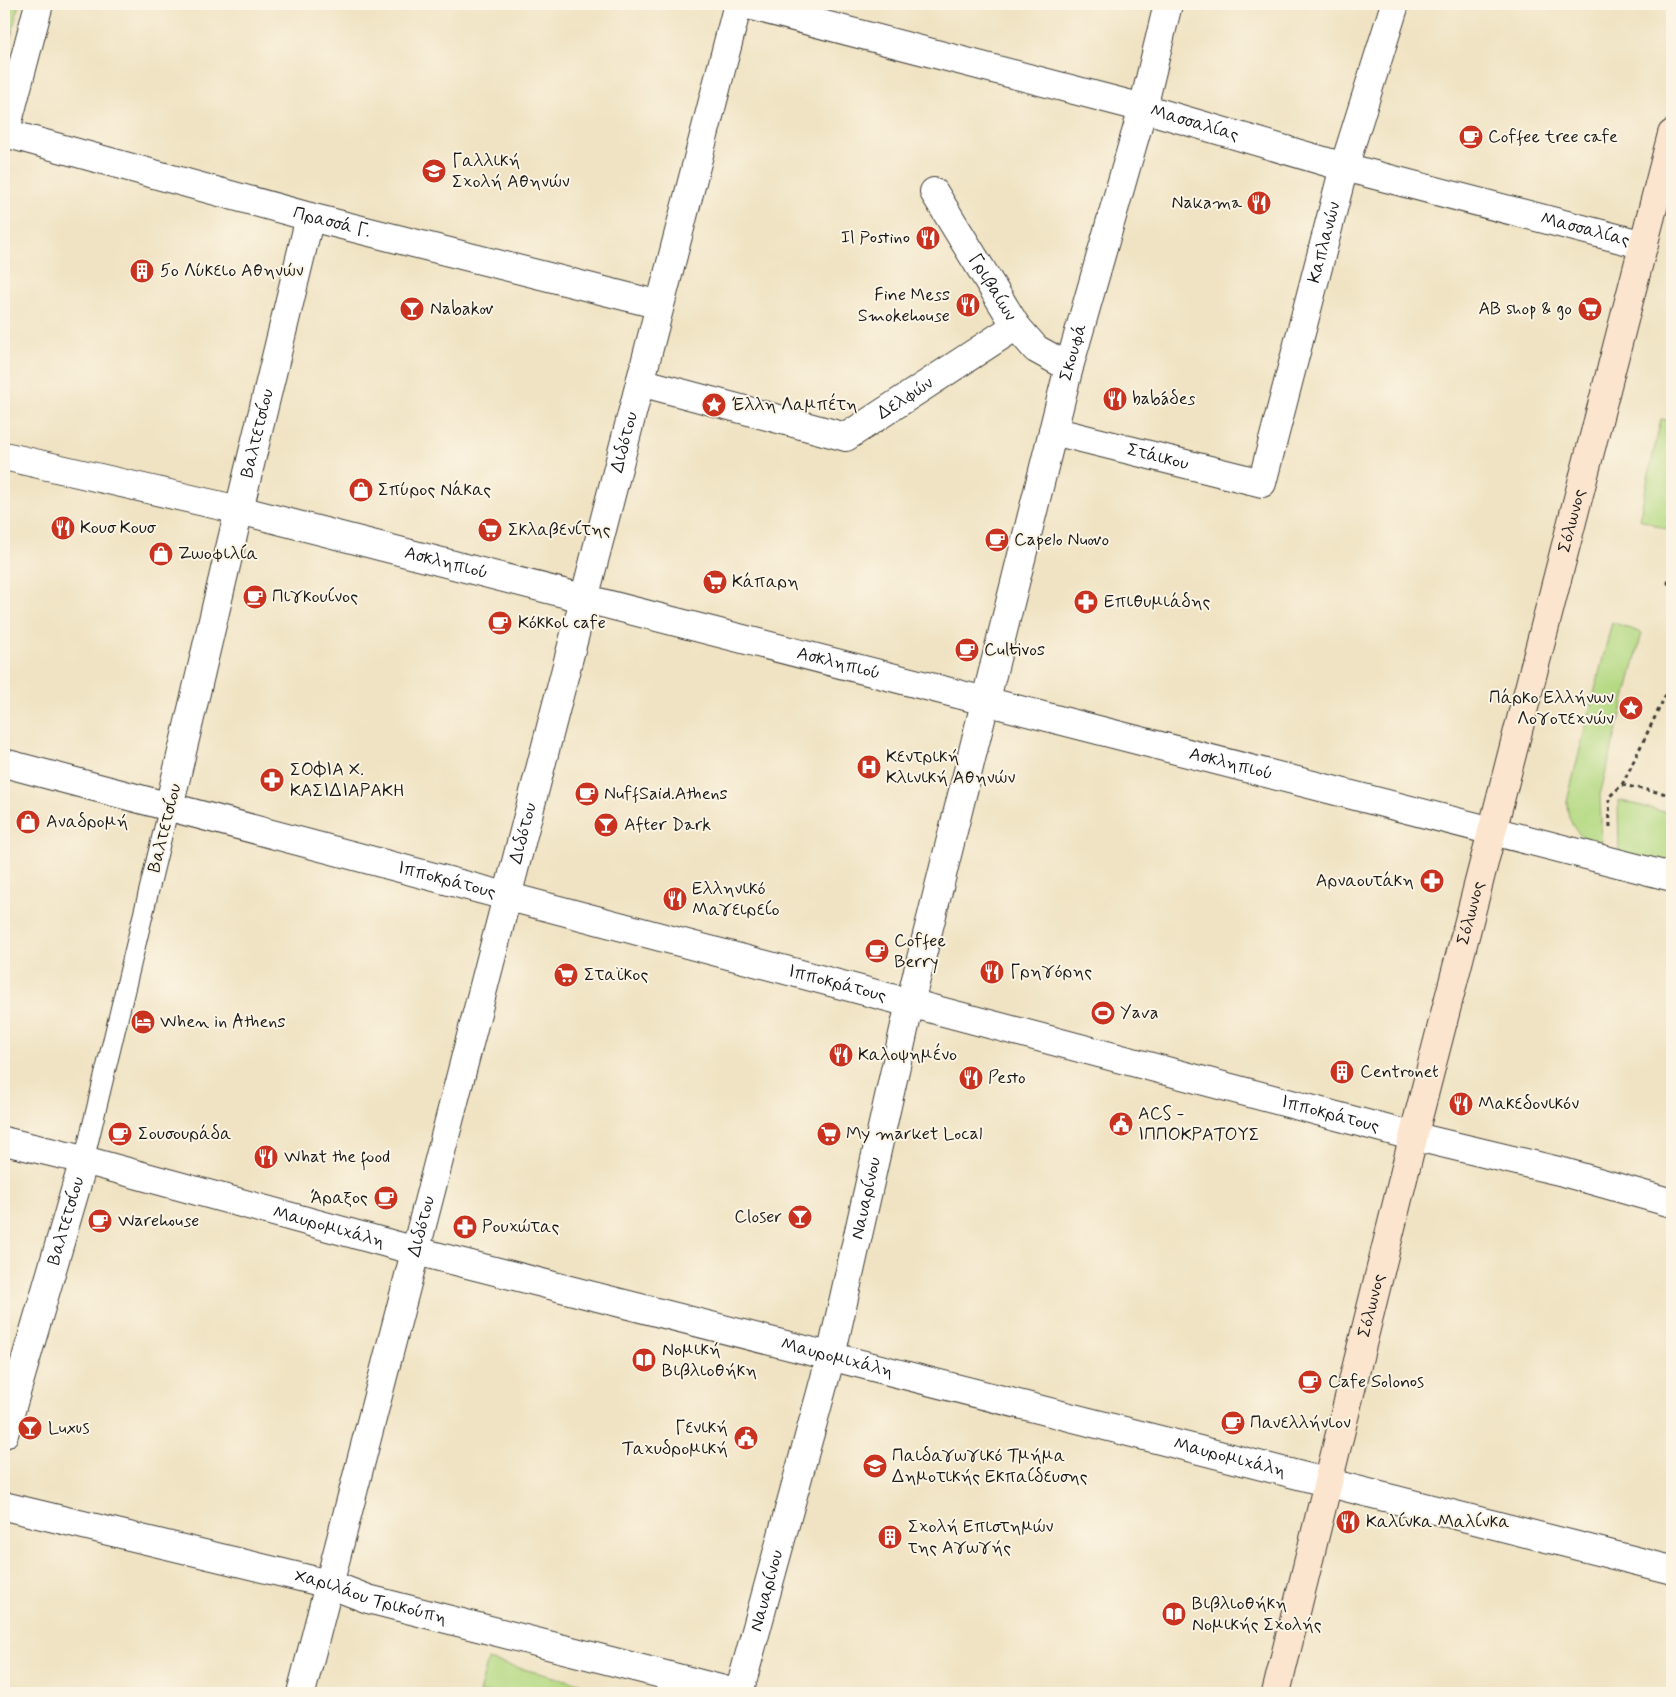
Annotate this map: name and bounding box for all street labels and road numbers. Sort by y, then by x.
street label: Μασσαλίας [1147,99,1242,148]
street label: Καπλανών [1302,199,1347,286]
street label: Πρασσά Γ. [290,201,373,244]
street label: Μασσαλίας [1538,207,1632,253]
street label: Γριβαίων [963,249,1022,326]
street label: Σκουφά [1054,321,1093,383]
street label: Δελφών [872,371,938,425]
street label: Βαλτετσίου [235,386,280,480]
street label: Διδότου [605,409,644,475]
street label: Στάικου [1124,438,1191,476]
street label: Σόλωνος [1552,486,1592,555]
street label: Ασκληπιού [402,541,490,585]
street label: Ασκληπιού [794,641,883,686]
street label: Ασκληπιού [1187,742,1275,786]
street label: Βαλτετσίου [142,781,188,875]
street label: Διδότου [504,800,543,866]
street label: Ιπποκράτους [395,856,499,905]
street label: Σόλωνος [1451,878,1491,947]
street label: Ιπποκράτους [786,959,889,1008]
street label: Ιπποκράτους [1279,1090,1382,1139]
street label: Ναυαρίνου [845,1155,887,1242]
street label: Βαλτετσίου [42,1174,90,1268]
street label: Διδότου [402,1193,441,1259]
street label: Μαυρομιχάλη [270,1200,387,1254]
street label: Σόλωνος [1352,1271,1391,1340]
street label: Μαυρομιχάλη [778,1332,896,1384]
street label: Μαυρομιχάλη [1171,1432,1288,1483]
street label: Ναυαρίνου [744,1547,790,1634]
street label: Χαριλάου Τρικούπη [292,1564,449,1631]

